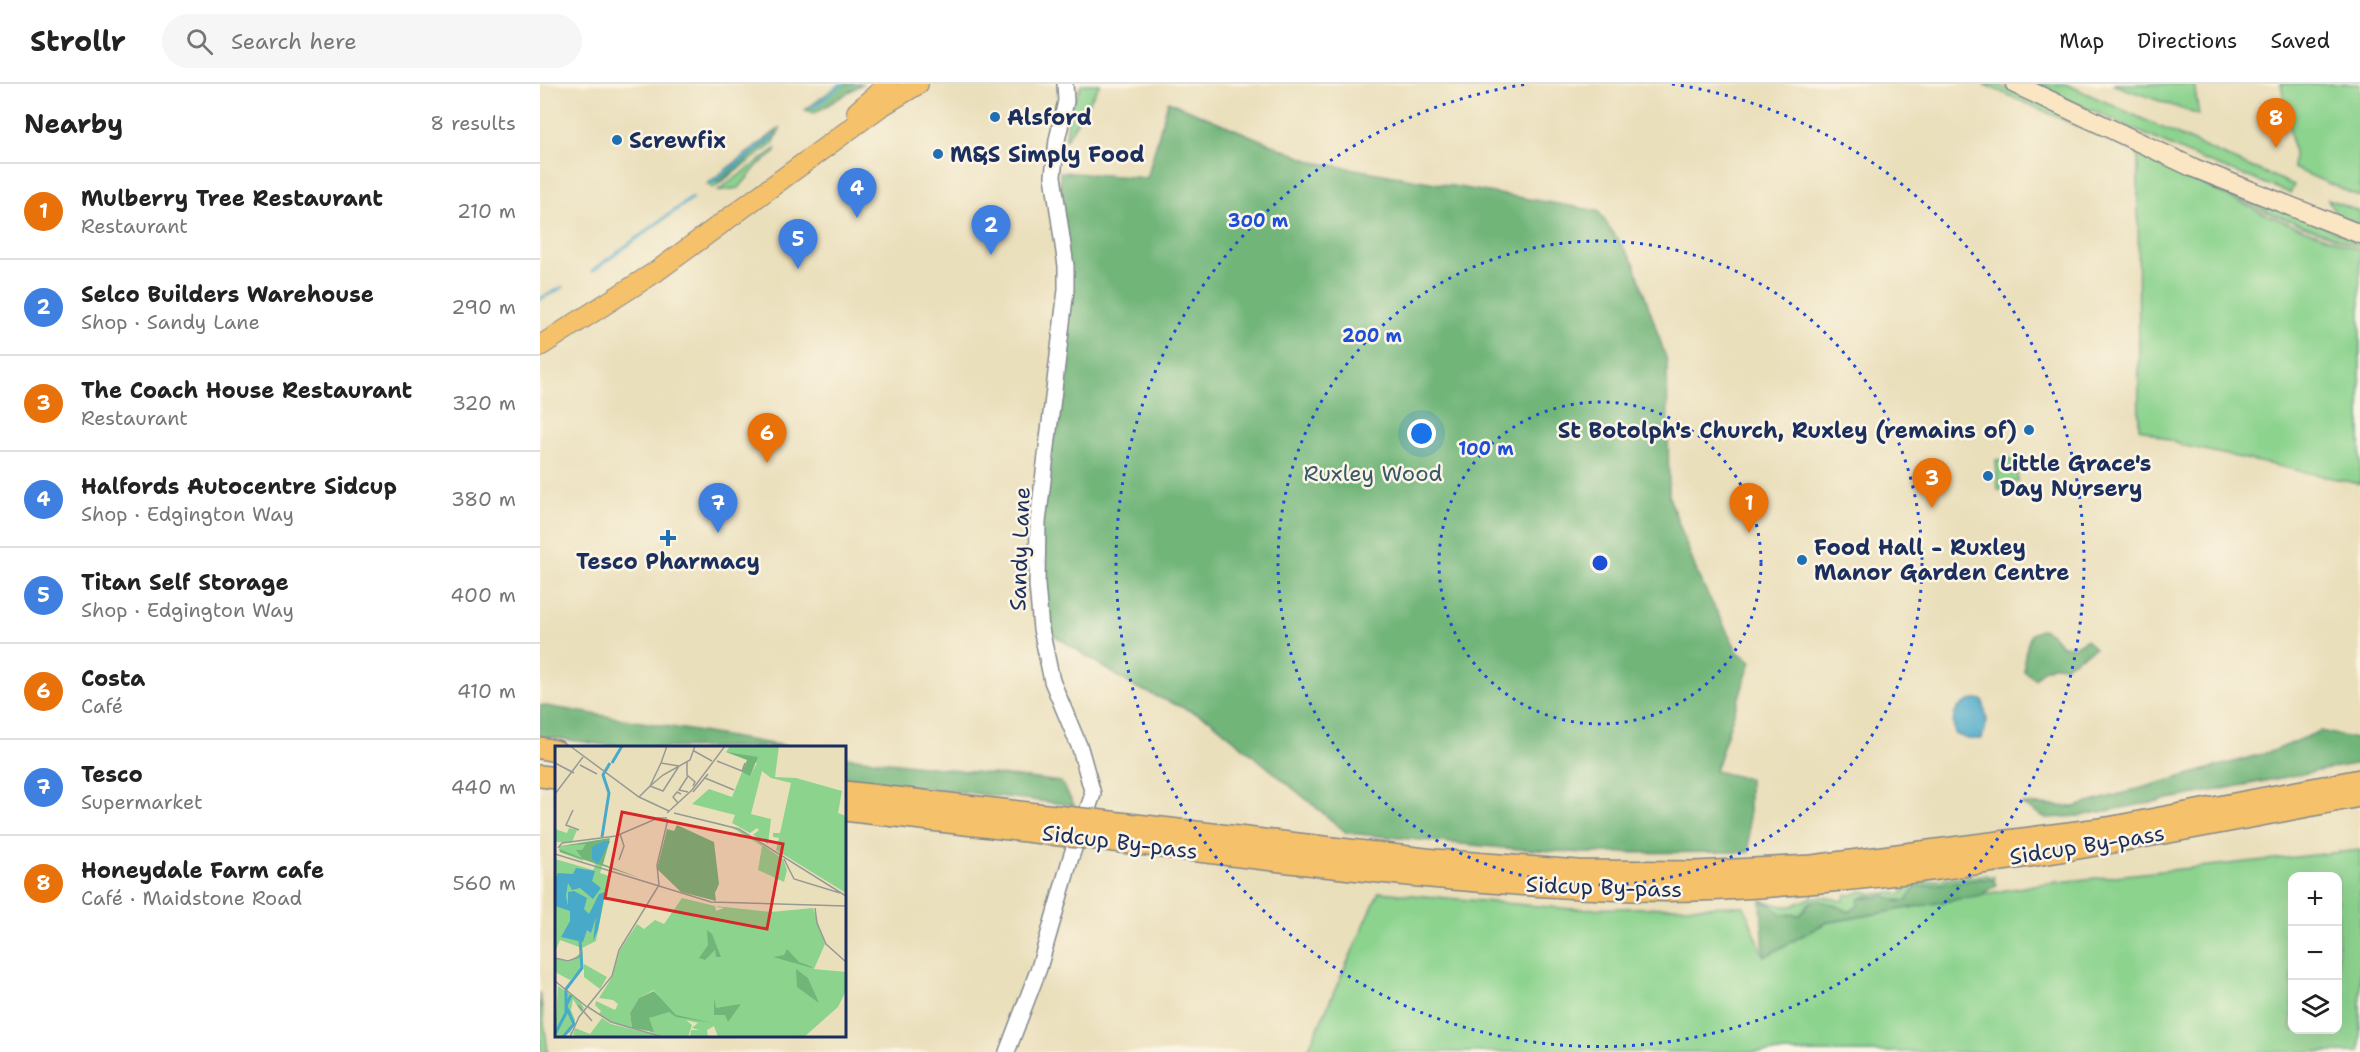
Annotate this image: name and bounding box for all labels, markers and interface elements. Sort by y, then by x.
search box [162,14,582,68]
text: Strollr [30,22,126,60]
icon: search [183,25,216,58]
text: Search here [231,27,357,56]
text: Map [2059,27,2104,55]
text: Directions [2137,27,2237,55]
text: Saved [2270,27,2330,55]
pin: 8 [2256,98,2296,148]
place label: Alsford [1007,103,1092,132]
text: Nearby [24,106,123,141]
text: 8 results [430,110,516,136]
marker: Alsford [988,110,1002,124]
place label: Screwfix [629,126,726,155]
marker: Screwfix [610,133,624,147]
place label: M&S Simply Food [950,140,1145,169]
marker: M&S Simply Food [931,147,945,161]
pin: 4 [838,168,876,218]
text: Mulberry Tree Restaurant [81,184,383,213]
text: 1 [39,198,48,224]
text: 210 m [457,198,516,224]
pin: 2 [972,206,1010,255]
text: 300 m [1228,209,1289,233]
text: Restaurant [81,213,188,239]
pin: 5 [778,220,818,269]
text: Selco Builders Warehouse [81,280,374,309]
text: 2 [37,294,51,320]
text: 290 m [451,294,516,320]
text: Shop · Sandy Lane [81,309,260,335]
text: 200 m [1342,324,1403,348]
text: The Coach House Restaurant [81,376,412,405]
text: 3 [37,390,51,416]
text: 320 m [452,390,516,416]
text: Restaurant [81,405,188,431]
pin: 6 [748,414,786,463]
place label: St Botolph's Church, Ruxley (remains of) [1558,416,2017,445]
your location [1407,419,1436,448]
marker: St Botolph's Church, Ruxley (remains of) [2022,423,2036,437]
text: 100 m [1458,437,1514,461]
place label: Little Grace's Day Nursery [2000,449,2151,503]
pin: 3 [1912,458,1952,508]
park label: Ruxley Wood [1304,459,1443,488]
marker: Little Grace's Day Nursery [1981,469,1995,483]
text: Halfords Autocentre Sidcup [81,472,397,501]
pin: 7 [698,484,738,533]
pin: 1 [1730,484,1768,533]
text: 4 [37,486,51,512]
text: 380 m [451,486,516,512]
street label: Sandy Lane [1003,486,1037,612]
text: Shop · Edgington Way [81,501,294,527]
marker: Tesco Pharmacy [661,531,675,545]
place label: Food Hall - Ruxley Manor Garden Centre [1814,533,2069,587]
place label: Tesco Pharmacy [576,547,760,576]
centre of rings [1590,553,1610,573]
marker: Food Hall - Ruxley Manor Garden Centre [1795,553,1809,567]
text: Titan Self Storage [81,568,289,597]
text: 5 [37,582,50,608]
text: 400 m [450,582,516,608]
text: Shop · Edgington Way [81,597,294,623]
text: Costa [81,664,145,693]
text: 6 [37,678,51,704]
text: 410 m [457,678,516,704]
text: Café [81,693,123,719]
inset map [555,746,846,1037]
text: Tesco [81,760,143,789]
text: 7 [37,774,51,800]
text: 440 m [451,774,516,800]
text: Supermarket [81,789,203,815]
street label: Sidcup By-pass [1040,818,1200,866]
street label: Sidcup By-pass [2007,818,2167,872]
text: Honeydale Farm cafe [81,856,324,885]
text: 8 [37,870,51,896]
text: 560 m [453,870,516,896]
street label: Sidcup By-pass [1525,870,1683,904]
map controls [2288,872,2342,1034]
button: + [2288,872,2342,926]
text: Café · Maidstone Road [81,885,302,911]
button: − [2288,926,2342,980]
button: layers [2288,980,2342,1034]

